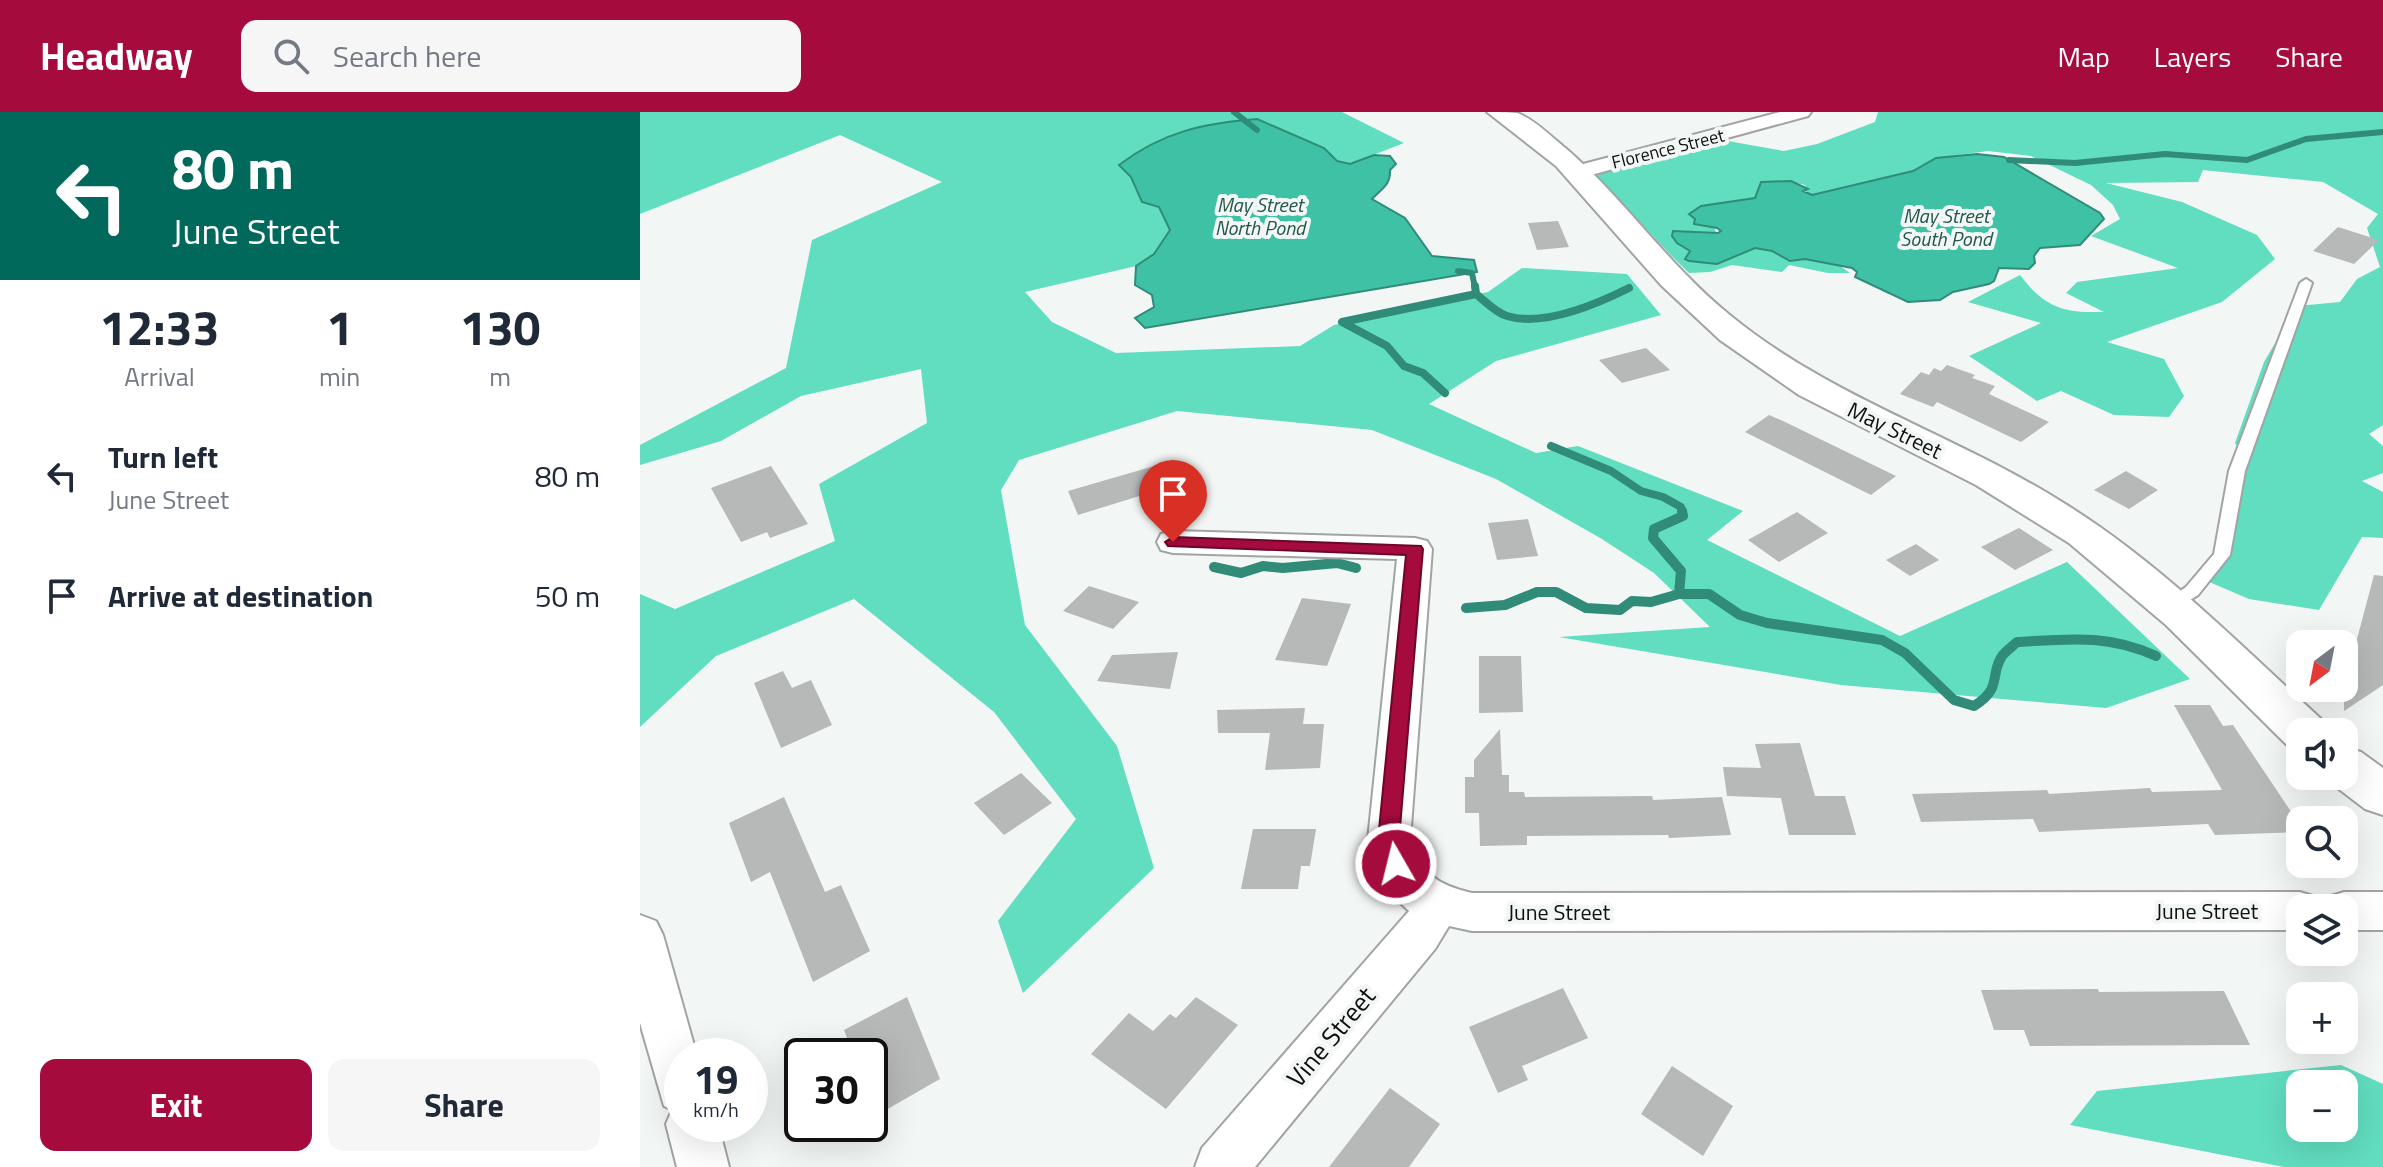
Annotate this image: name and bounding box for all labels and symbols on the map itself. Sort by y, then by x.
street label: Florence Street [1609,121,1728,176]
water label: May Street North Pond [1215,189,1307,243]
water label: May Street South Pond [1900,200,1994,254]
street label: May Street [1842,392,1948,468]
pin [1139,460,1207,542]
north arrow [2286,630,2358,702]
position arrow [1354,822,1438,906]
street label: June Street [2156,894,2259,928]
street label: June Street [1508,895,1611,929]
street label: Vine Street [1277,978,1384,1095]
speed limit sign: 30 [784,1038,888,1142]

